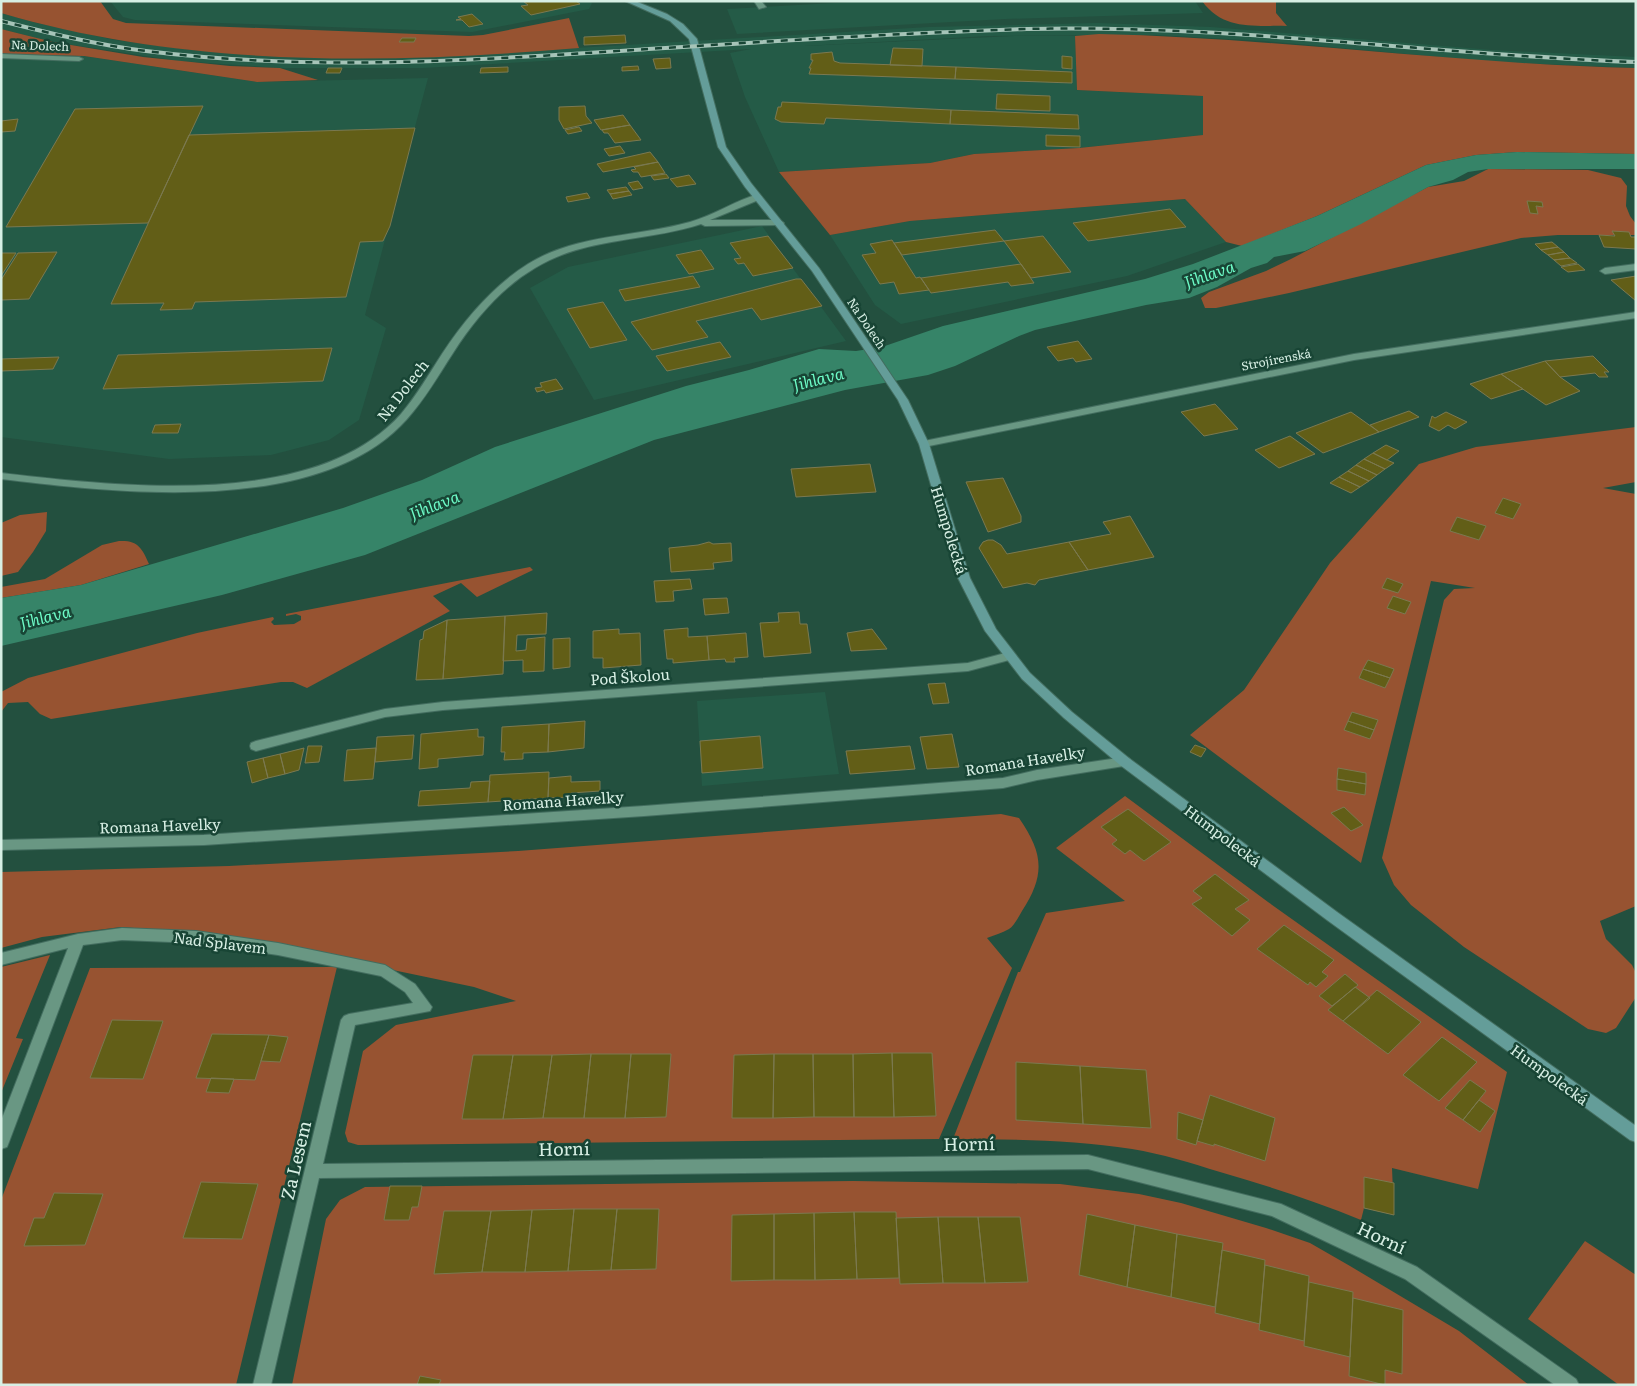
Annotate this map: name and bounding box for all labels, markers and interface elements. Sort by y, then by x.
street label: Na Dolech [11,35,70,55]
water label: Jihlava [1181,253,1238,293]
street label: Na Dolech [843,294,891,352]
street label: Strojírenská [1240,343,1313,375]
street label: Na Dolech [371,354,434,426]
water label: Jihlava [790,360,847,396]
water label: Jihlava [405,483,463,525]
street label: Humpolecká [926,483,975,578]
water label: Jihlava [17,598,74,634]
street label: Pod Školou [589,662,671,690]
street label: Romana Havelky [963,739,1087,781]
street label: Romana Havelky [502,784,625,816]
street label: Humpolecká [1180,798,1267,872]
street label: Romana Havelky [99,811,221,839]
street label: Nad Splavem [172,925,268,959]
street label: Humpolecká [1506,1038,1594,1111]
street label: Za Lesem [273,1118,317,1202]
street label: Horní [943,1129,995,1157]
street label: Horní [538,1134,590,1162]
street label: Horní [1353,1214,1411,1260]

